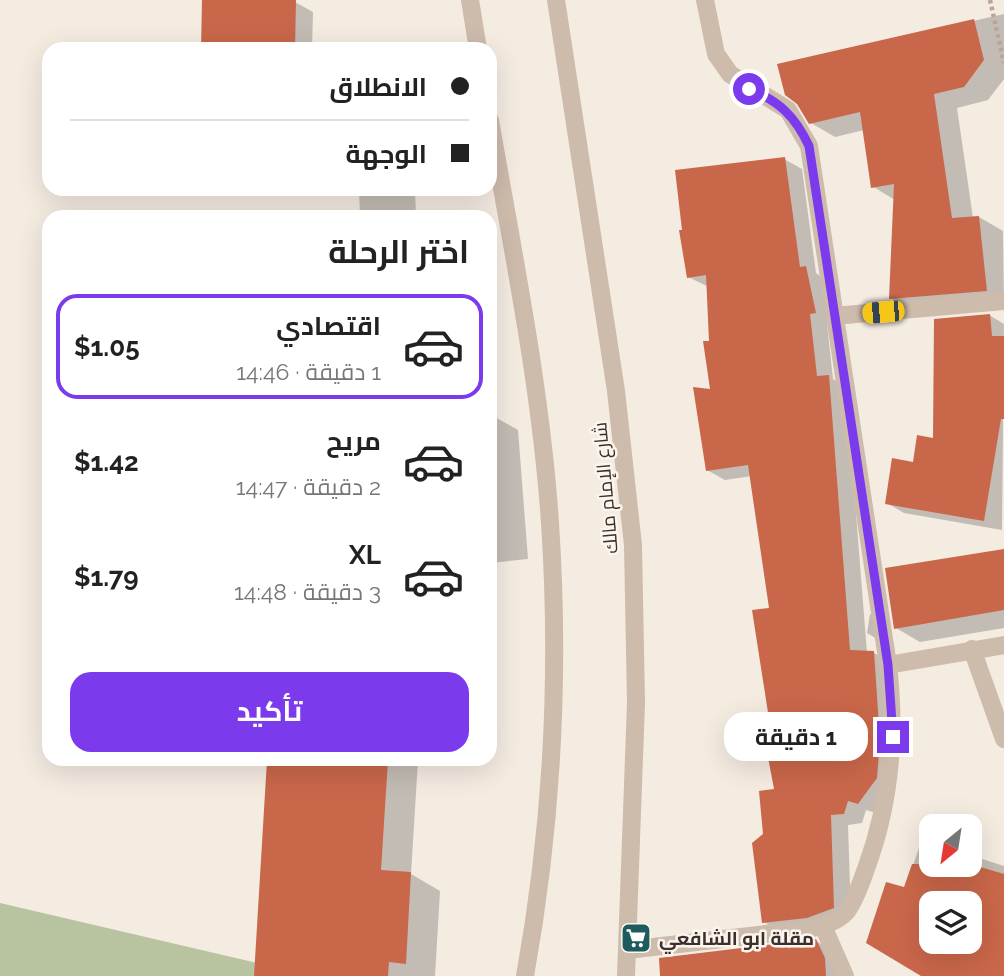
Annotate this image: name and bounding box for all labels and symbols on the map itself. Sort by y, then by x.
route start [733,73,765,105]
car [862,300,905,324]
street label: شارع الإمام مالك [588,421,625,555]
callout: 1 دقيقة [725,712,868,762]
route end [877,721,909,753]
north arrow [919,814,982,877]
supermarket icon: مقلة ابو الشافعي [619,921,653,955]
place label: مقلة ابو الشافعي [659,927,814,954]

